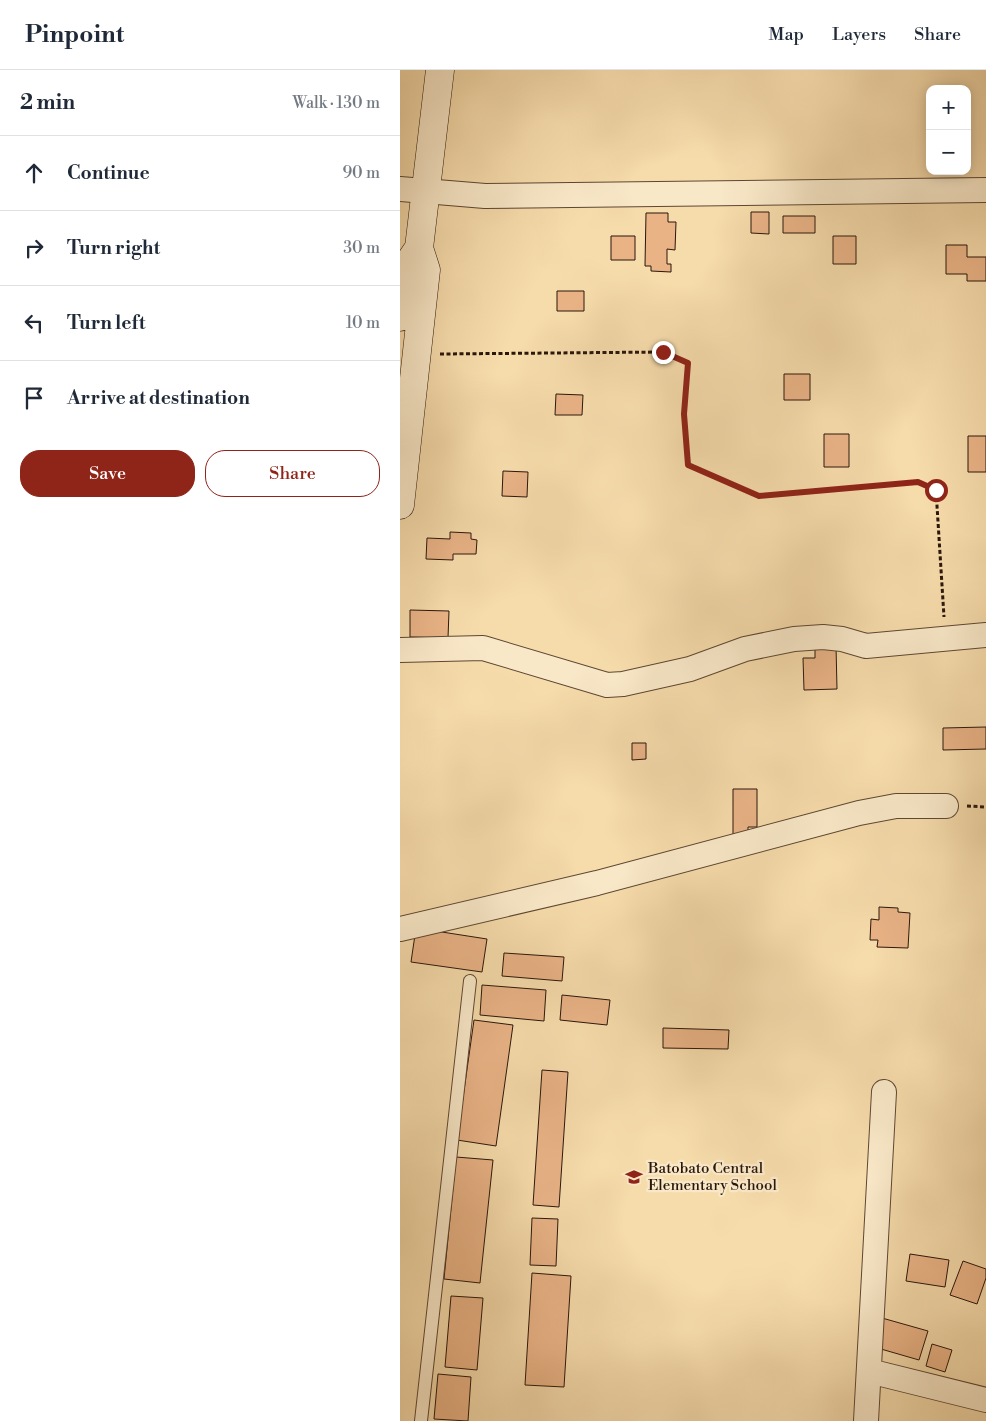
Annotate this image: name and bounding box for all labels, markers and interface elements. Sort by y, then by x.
text: Pinpoint [25,20,124,50]
text: Map [769,23,804,46]
text: Layers [832,23,886,46]
text: Share [914,23,961,46]
map controls [926,85,971,175]
button: + [926,85,971,130]
text: 2 min [20,90,75,116]
text: Walk · 130 m [292,93,380,113]
button: − [926,130,971,175]
icon: ahead [20,159,48,187]
text: Continue [67,161,150,185]
text: 90 m [342,163,380,183]
icon: right [20,234,48,262]
text: Turn right [67,236,160,260]
text: 30 m [343,238,380,258]
icon: left [20,309,48,337]
text: Turn left [67,311,146,335]
text: 10 m [346,313,380,333]
route end [652,341,675,364]
icon: arrive [20,384,48,412]
text: Arrive at destination [67,386,250,410]
button: Save [20,450,195,497]
button: Share [205,450,380,497]
route start [925,479,948,502]
place label: Batobato Central Elementary School [647,1159,777,1195]
school or university icon: Batobato Central Elementary School [624,1167,644,1187]

